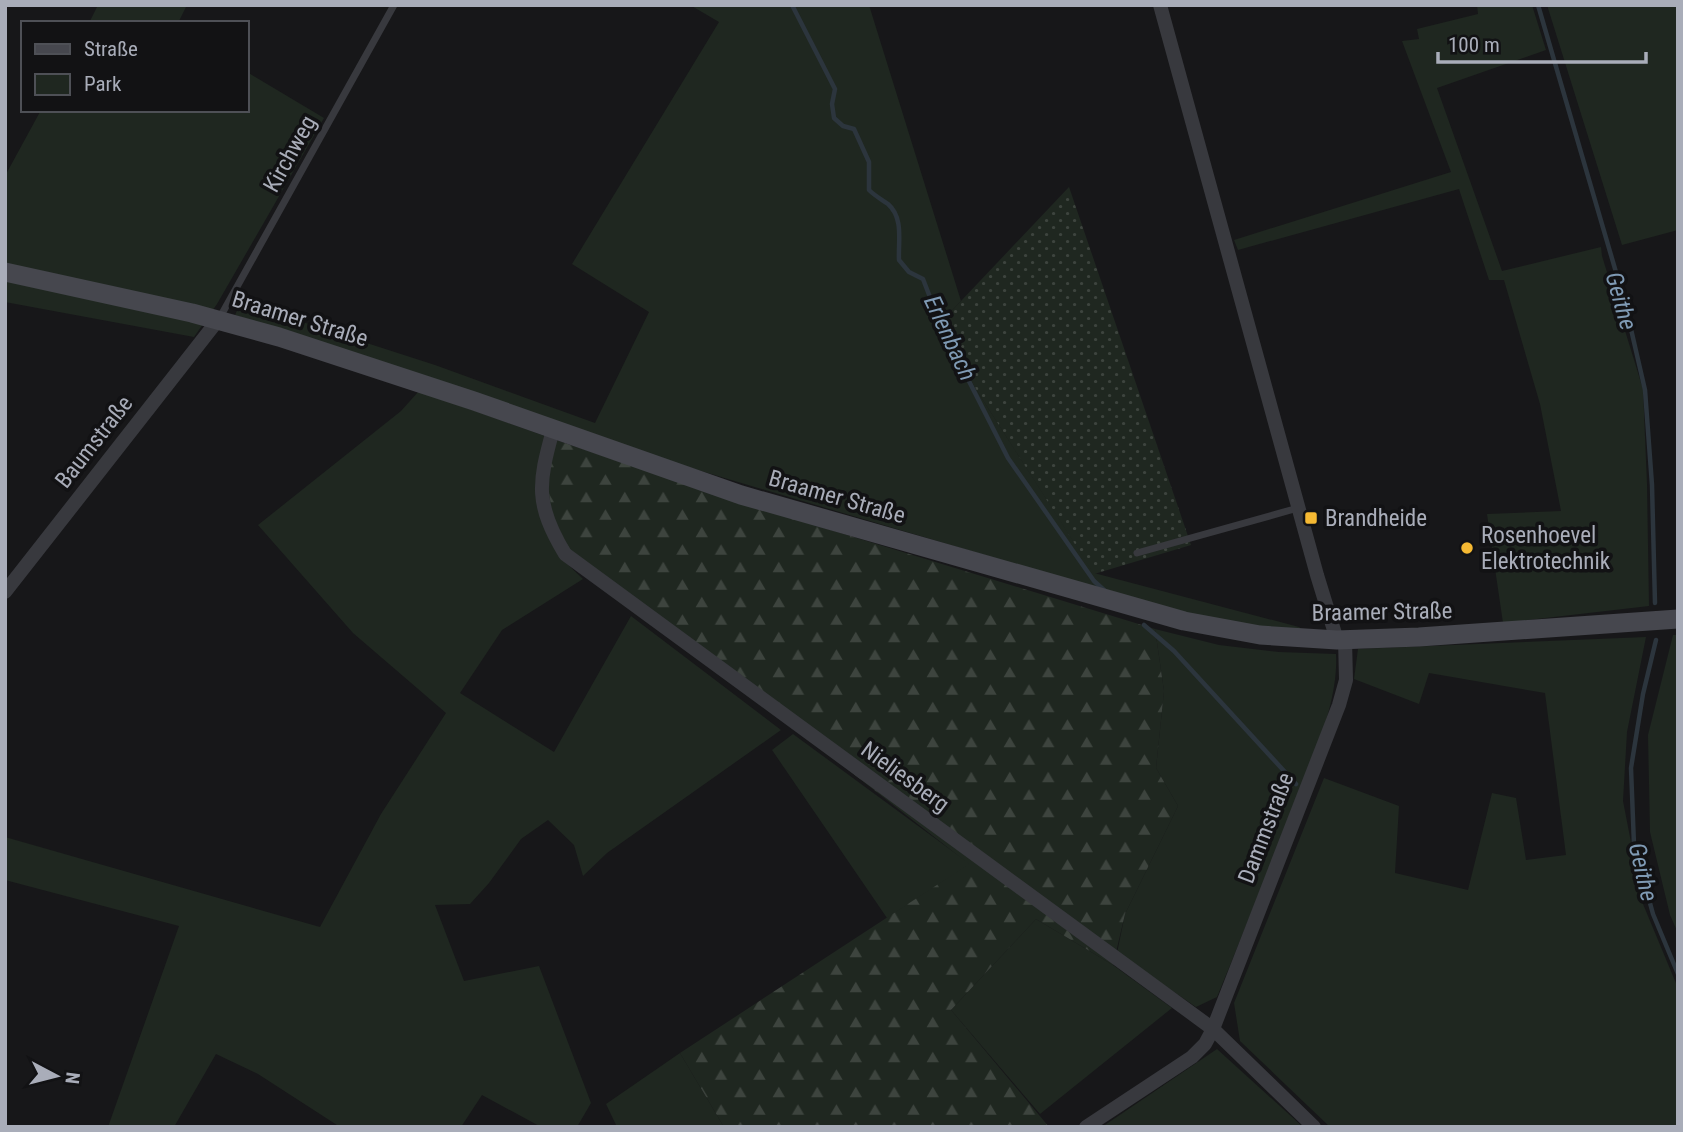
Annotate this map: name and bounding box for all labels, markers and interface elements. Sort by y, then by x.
legend [21,21,248,112]
scale bar [1438,21,1646,65]
text: 100 m [1448,33,1500,57]
text: Straße [84,37,138,61]
text: Park [84,72,122,96]
street label: Kirchweg [258,111,322,197]
water label: Geithe [1599,269,1643,333]
street label: Braamer Straße [229,286,371,352]
water label: Erlenbach [918,291,982,385]
street label: Baumstraße [50,390,138,494]
street label: Braamer Straße [766,465,908,529]
place label: Brandheide [1325,505,1427,532]
marker: Brandheide [1303,510,1319,526]
place label: Rosenhoevel Elektrotechnik [1481,522,1611,575]
marker: Rosenhoevel Elektrotechnik [1459,540,1475,556]
street label: Braamer Straße [1311,597,1453,627]
street label: Nieliesberg [856,736,954,818]
street label: Dammstraße [1233,769,1299,887]
water label: Geithe [1623,840,1663,904]
north arrow [21,1041,91,1111]
text: N [60,1071,85,1085]

